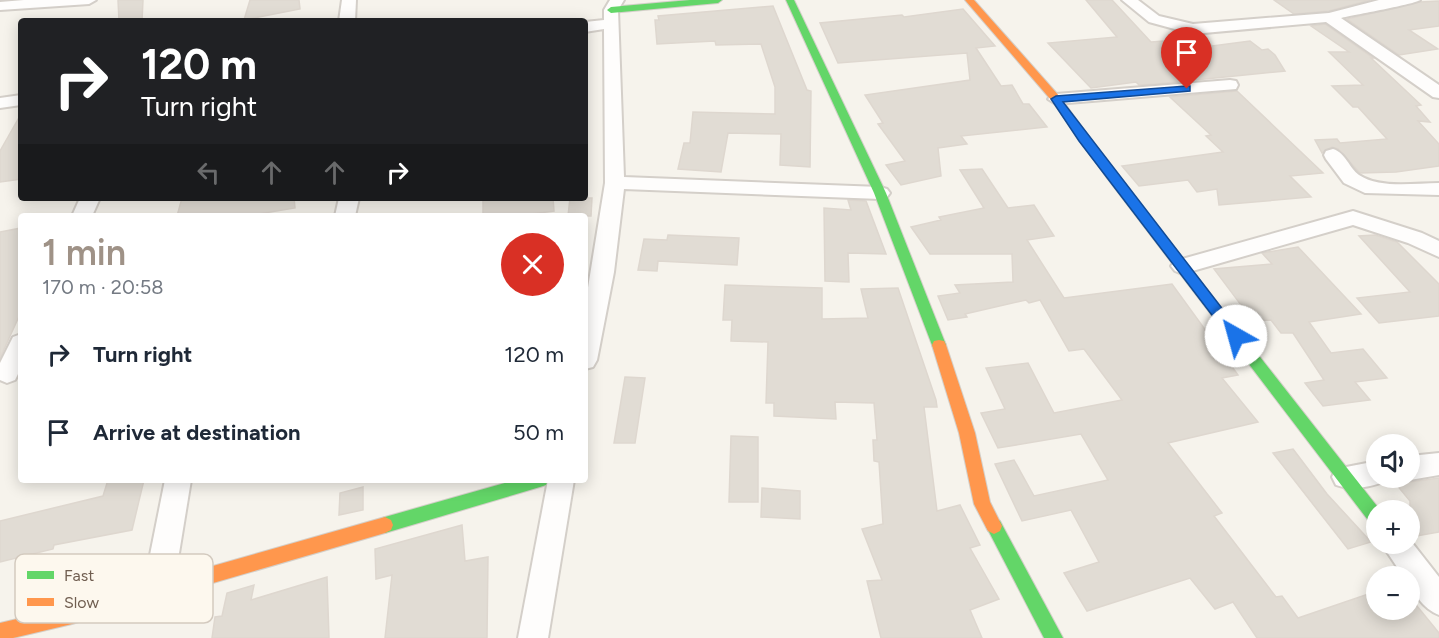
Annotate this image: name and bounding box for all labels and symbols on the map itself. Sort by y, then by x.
pin [1161,27,1212,89]
position arrow [1204,304,1268,368]
legend [15,554,213,623]
text: Fast [64,566,94,585]
text: Slow [64,593,99,612]

